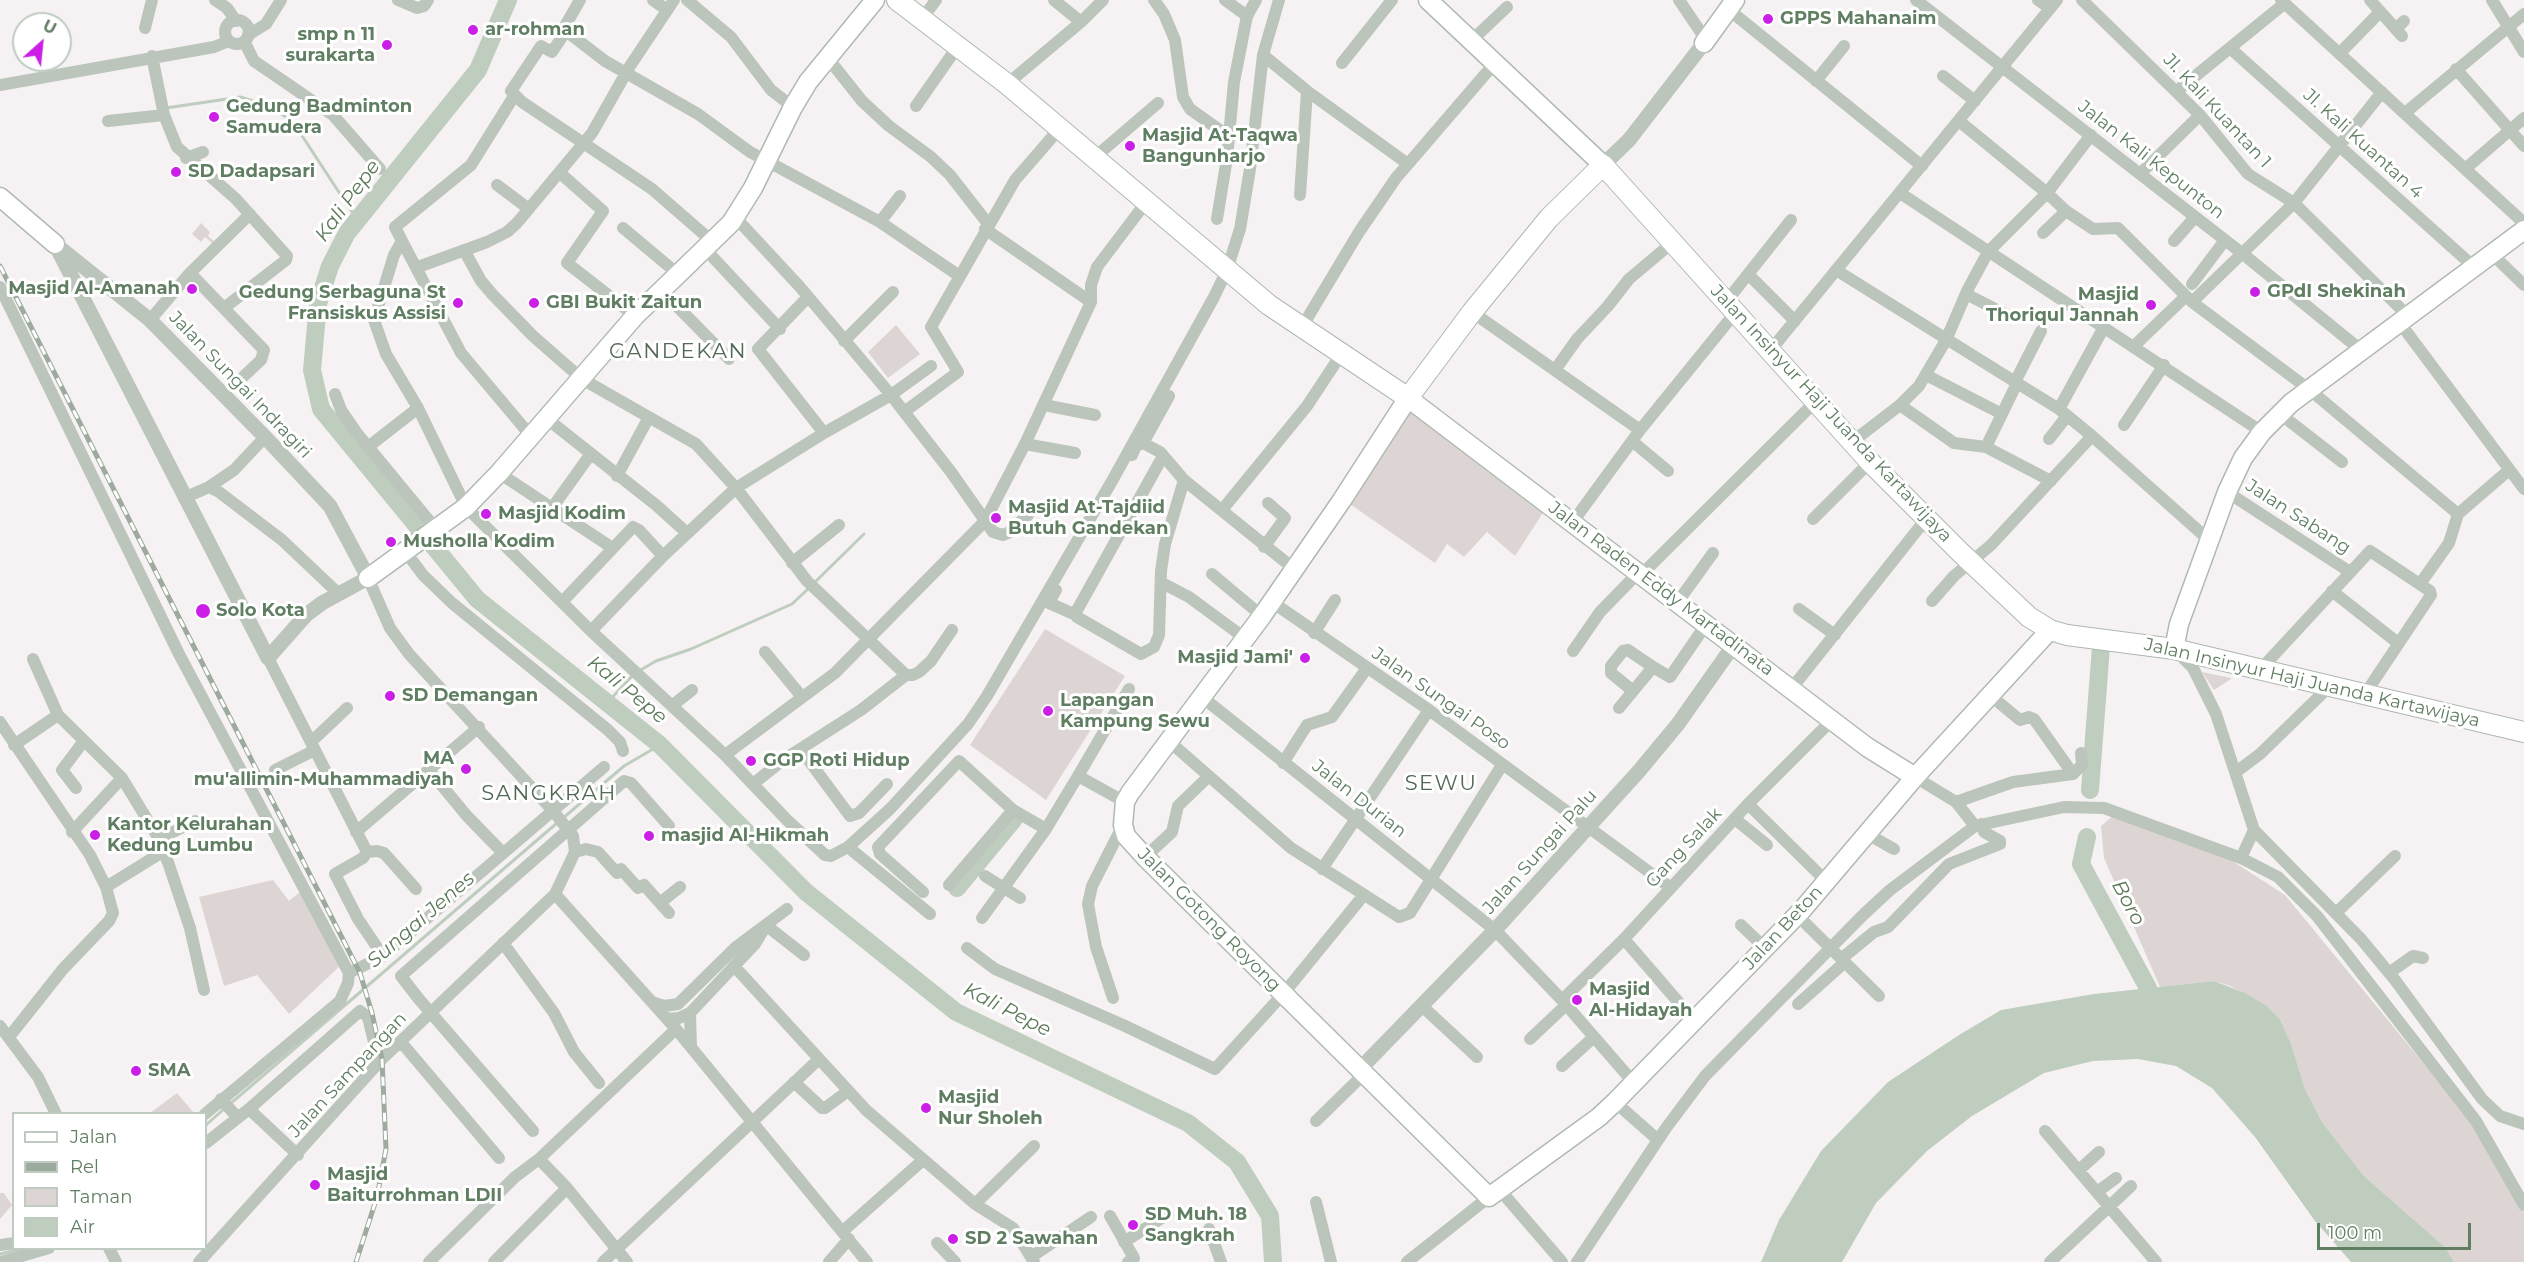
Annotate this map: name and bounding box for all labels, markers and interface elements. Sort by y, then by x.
place label: GPPS Mahanaim [1780,8,1936,30]
north arrow [12,12,72,72]
marker: GPPS Mahanaim [1761,12,1775,26]
text: U [40,16,59,39]
place label: ar-rohman [485,19,585,41]
marker: ar-rohman [466,23,480,37]
place label: smp n 11 surakarta [286,24,375,66]
marker: smp n 11 surakarta [380,38,394,52]
street label: Jl. Kali Kuantan 1 [2159,49,2275,173]
street label: Jl. Kali Kuantan 4 [2299,85,2427,203]
place label: Gedung Badminton Samudera [226,96,412,138]
street label: Jalan Kali Kepunton [2074,96,2228,224]
marker: Gedung Badminton Samudera [207,110,221,124]
place label: Masjid At-Taqwa Bangunharjo [1142,125,1298,168]
marker: Masjid At-Taqwa Bangunharjo [1123,139,1137,153]
water label: Kali Pepe [310,155,386,247]
place label: SD Dadapsari [188,161,315,183]
marker: SD Dadapsari [169,165,183,179]
place label: Masjid Al-Amanah [8,278,180,300]
street label: Jalan Insinyur Haji Juanda Kartawijaya [1706,281,1956,547]
place label: GPdI Shekinah [2267,281,2406,303]
marker: Masjid Al-Amanah [185,282,199,296]
place label: Gedung Serbaguna St Fransiskus Assisi [239,282,446,324]
place label: Masjid Thoriqul Jannah [1986,284,2139,326]
marker: GPdI Shekinah [2248,285,2262,299]
place label: GBI Bukit Zaitun [546,292,702,314]
marker: Gedung Serbaguna St Fransiskus Assisi [451,296,465,310]
marker: GBI Bukit Zaitun [527,296,541,310]
marker: Masjid Thoriqul Jannah [2144,298,2158,312]
street label: Jalan Sungai Indragiri [164,307,316,463]
district label: GANDEKAN [609,339,747,365]
street label: Jalan Sabang [2241,475,2355,559]
place label: Masjid At-Tajdiid Butuh Gandekan [1008,497,1168,540]
street label: Jalan Raden Eddy Martadinata [1544,497,1778,681]
place label: Masjid Kodim [498,503,626,525]
marker: Masjid Kodim [479,507,493,521]
marker: Masjid At-Tajdiid Butuh Gandekan [989,511,1003,525]
place label: Musholla Kodim [403,531,555,553]
marker: Musholla Kodim [384,535,398,549]
place label: Solo Kota [216,600,305,622]
marker: Solo Kota [194,602,212,620]
street label: Jalan Insinyur Haji Juanda Kartawijaya [2142,634,2482,732]
street label: Jalan Sungai Poso [1368,643,1514,755]
place label: Masjid Jami' [1177,647,1293,669]
water label: Kali Pepe [582,651,672,729]
marker: Masjid Jami' [1298,651,1312,665]
place label: SD Demangan [402,685,538,707]
marker: SD Demangan [383,689,397,703]
place label: Lapangan Kampung Sewu [1060,690,1210,732]
marker: Lapangan Kampung Sewu [1041,704,1055,718]
place label: MA mu'allimin-Muhammadiyah [194,748,454,790]
place label: GGP Roti Hidup [763,750,910,772]
marker: GGP Roti Hidup [744,754,758,768]
street label: Jalan Durian [1308,756,1410,842]
marker: MA mu'allimin-Muhammadiyah [459,762,473,776]
district label: SEWU [1405,771,1477,797]
district label: SANGKRAH [481,781,617,807]
street label: Jalan Sungai Palu [1478,785,1602,919]
street label: Gang Salak [1641,803,1727,893]
place label: Kantor Kelurahan Kedung Lumbu [107,814,272,856]
place label: masjid Al-Hikmah [661,825,829,847]
marker: Kantor Kelurahan Kedung Lumbu [88,828,102,842]
marker: masjid Al-Hikmah [642,829,656,843]
street label: Jalan Gotong Royong [1133,844,1285,996]
water label: Sungai Jenes [362,867,480,973]
water label: Boro [2106,876,2150,930]
street label: Jalan Beton [1739,882,1827,974]
water label: Kali Pepe [959,978,1055,1042]
place label: Masjid Al-Hidayah [1589,979,1692,1022]
marker: Masjid Al-Hidayah [1570,993,1584,1007]
street label: Jalan Sampangan [285,1008,411,1142]
place label: SMA [148,1060,190,1082]
marker: SMA [129,1064,143,1078]
place label: Masjid Nur Sholeh [938,1087,1043,1130]
marker: Masjid Nur Sholeh [919,1101,933,1115]
legend [12,1112,207,1250]
text: Jalan [70,1126,117,1148]
text: Rel [70,1156,99,1178]
place label: Masjid Baiturrohman LDII [327,1164,502,1206]
marker: Masjid Baiturrohman LDII [308,1178,322,1192]
text: Taman [70,1186,132,1208]
place label: SD Muh. 18 Sangkrah [1145,1204,1247,1246]
scale bar [2320,1211,2474,1249]
text: Air [70,1216,95,1238]
marker: SD Muh. 18 Sangkrah [1126,1218,1140,1232]
text: 100 m [2328,1222,2382,1244]
place label: SD 2 Sawahan [965,1228,1098,1250]
marker: SD 2 Sawahan [946,1232,960,1246]

